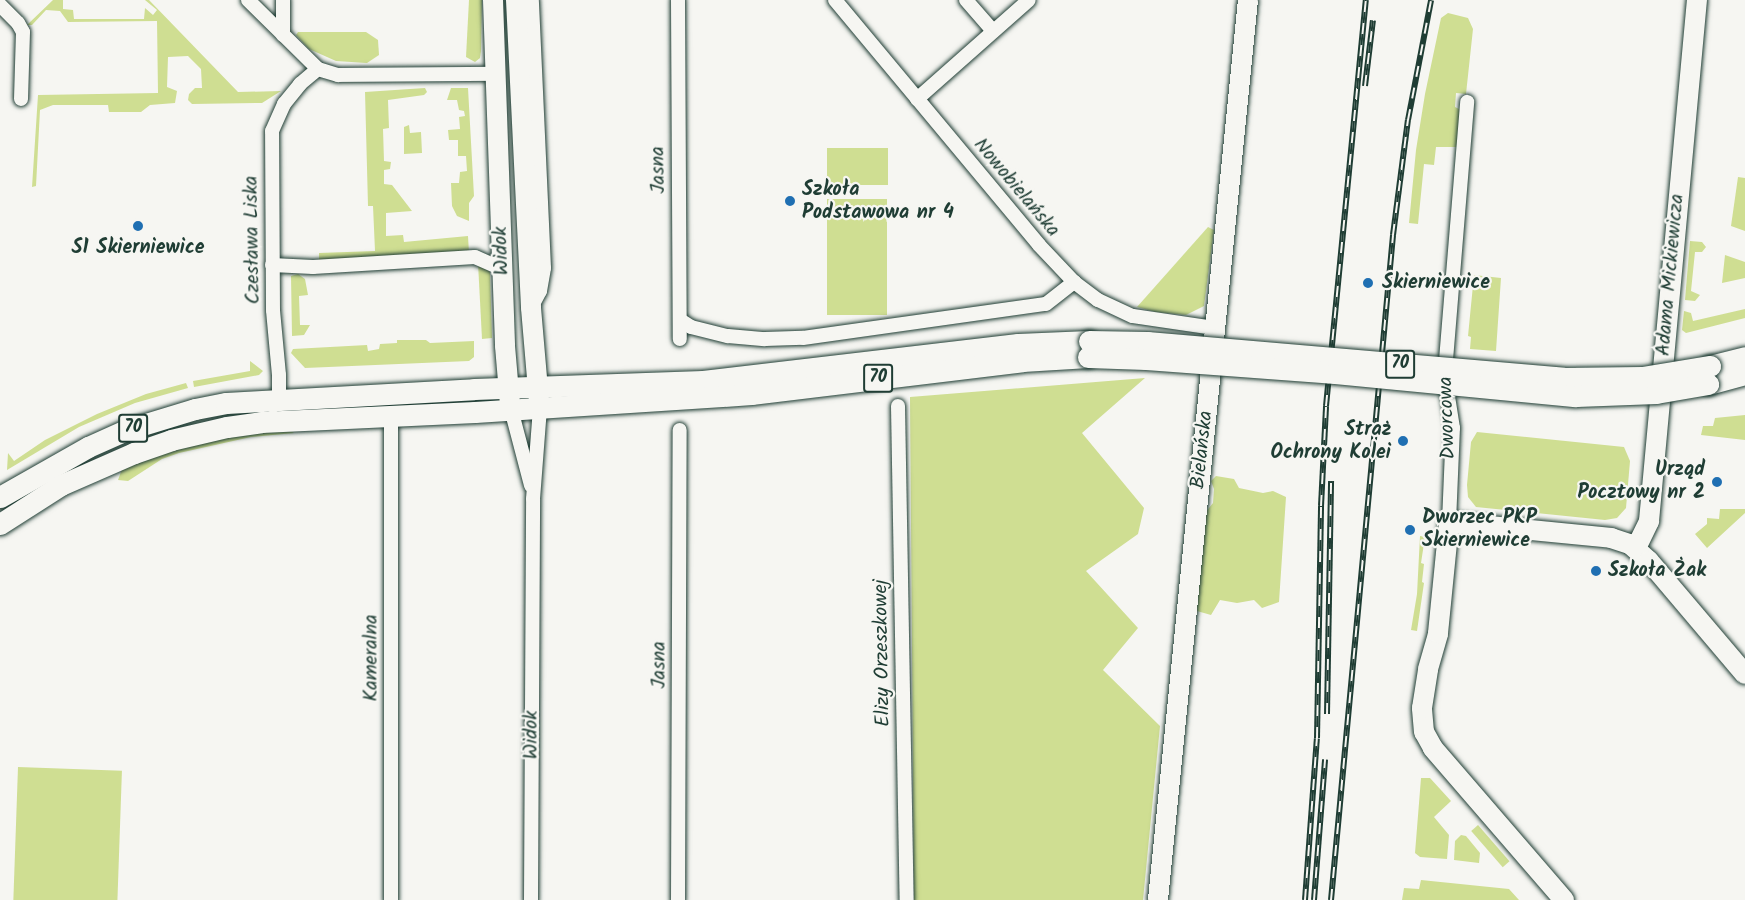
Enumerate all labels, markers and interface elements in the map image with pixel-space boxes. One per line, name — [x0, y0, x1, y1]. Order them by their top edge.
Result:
street label: Nowobielańska — [968, 134, 1064, 242]
street label: Jasna — [647, 146, 671, 194]
street label: Czesława Liska — [240, 175, 266, 305]
place label: Szkoła Podstawowa nr 4 — [802, 178, 954, 225]
street label: Adama Mickiewicza — [1652, 193, 1690, 357]
marker: Szkoła Podstawowa nr 4 — [783, 194, 797, 208]
marker: S1 Skierniewice — [131, 219, 145, 233]
street label: Widok — [489, 226, 515, 276]
place label: S1 Skierniewice — [72, 236, 204, 260]
place label: Skierniewice — [1382, 271, 1490, 295]
marker: Skierniewice — [1359, 274, 1377, 292]
road number: 70 — [1385, 349, 1415, 379]
road number: 70 — [863, 363, 893, 393]
street label: Dworcowa — [1435, 376, 1461, 460]
street label: Bielańska — [1187, 410, 1219, 490]
road number: 70 — [118, 413, 148, 443]
place label: Straż Ochrony Kolei — [1271, 418, 1391, 465]
marker: Straż Ochrony Kolei — [1396, 434, 1410, 448]
place label: Urząd Pocztowy nr 2 — [1577, 458, 1705, 505]
marker: Urząd Pocztowy nr 2 — [1710, 475, 1724, 489]
place label: Dworzec PKP Skierniewice — [1422, 506, 1537, 553]
marker: Dworzec PKP Skierniewice — [1403, 523, 1417, 537]
place label: Szkoła Żak — [1608, 559, 1706, 583]
marker: Szkoła Żak — [1589, 564, 1603, 578]
street label: Elizy Orzeszkowej — [870, 579, 896, 727]
street label: Kameralna — [360, 614, 384, 702]
street label: Jasna — [648, 641, 672, 689]
street label: Widok — [520, 711, 544, 759]

